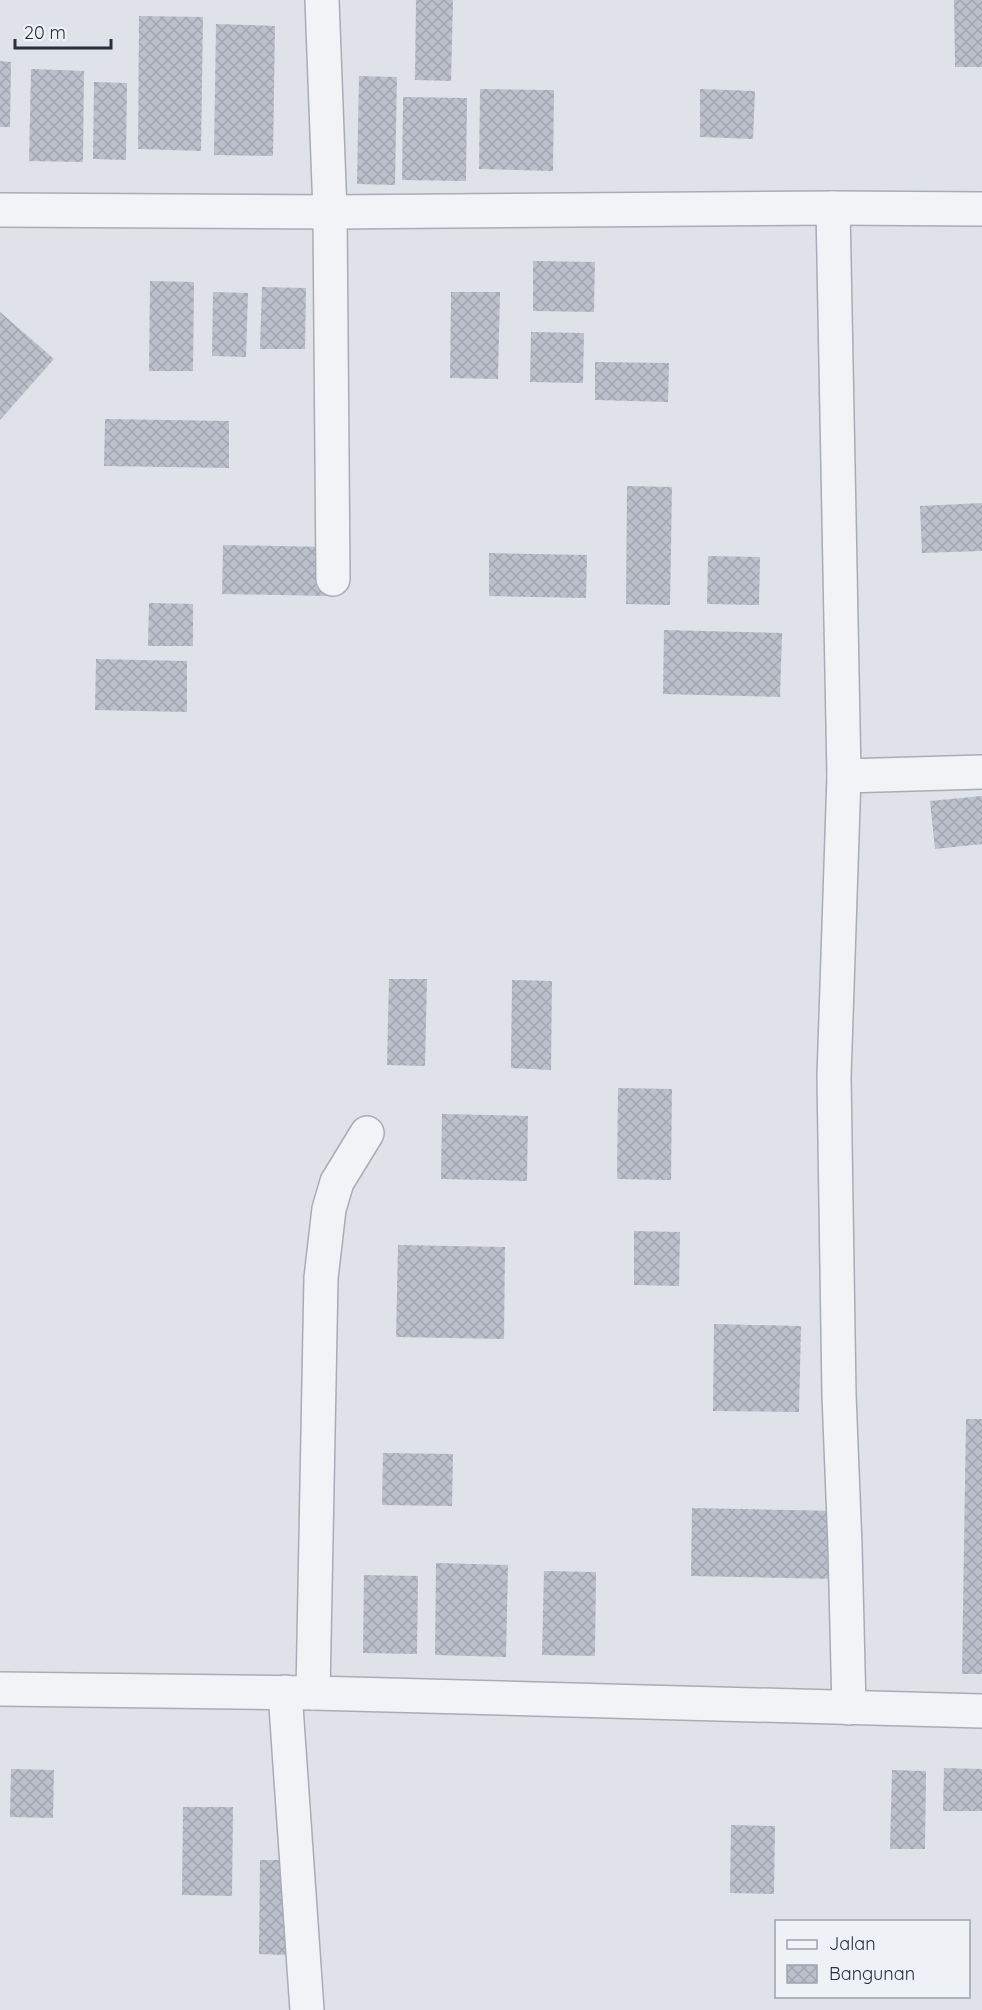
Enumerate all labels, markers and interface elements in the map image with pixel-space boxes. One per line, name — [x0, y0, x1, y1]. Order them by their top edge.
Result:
scale bar — [15, 12, 111, 50]
text: 20 m — [24, 21, 66, 44]
legend — [775, 1920, 970, 1998]
text: Jalan — [829, 1932, 876, 1955]
text: Bangunan — [829, 1962, 915, 1985]

